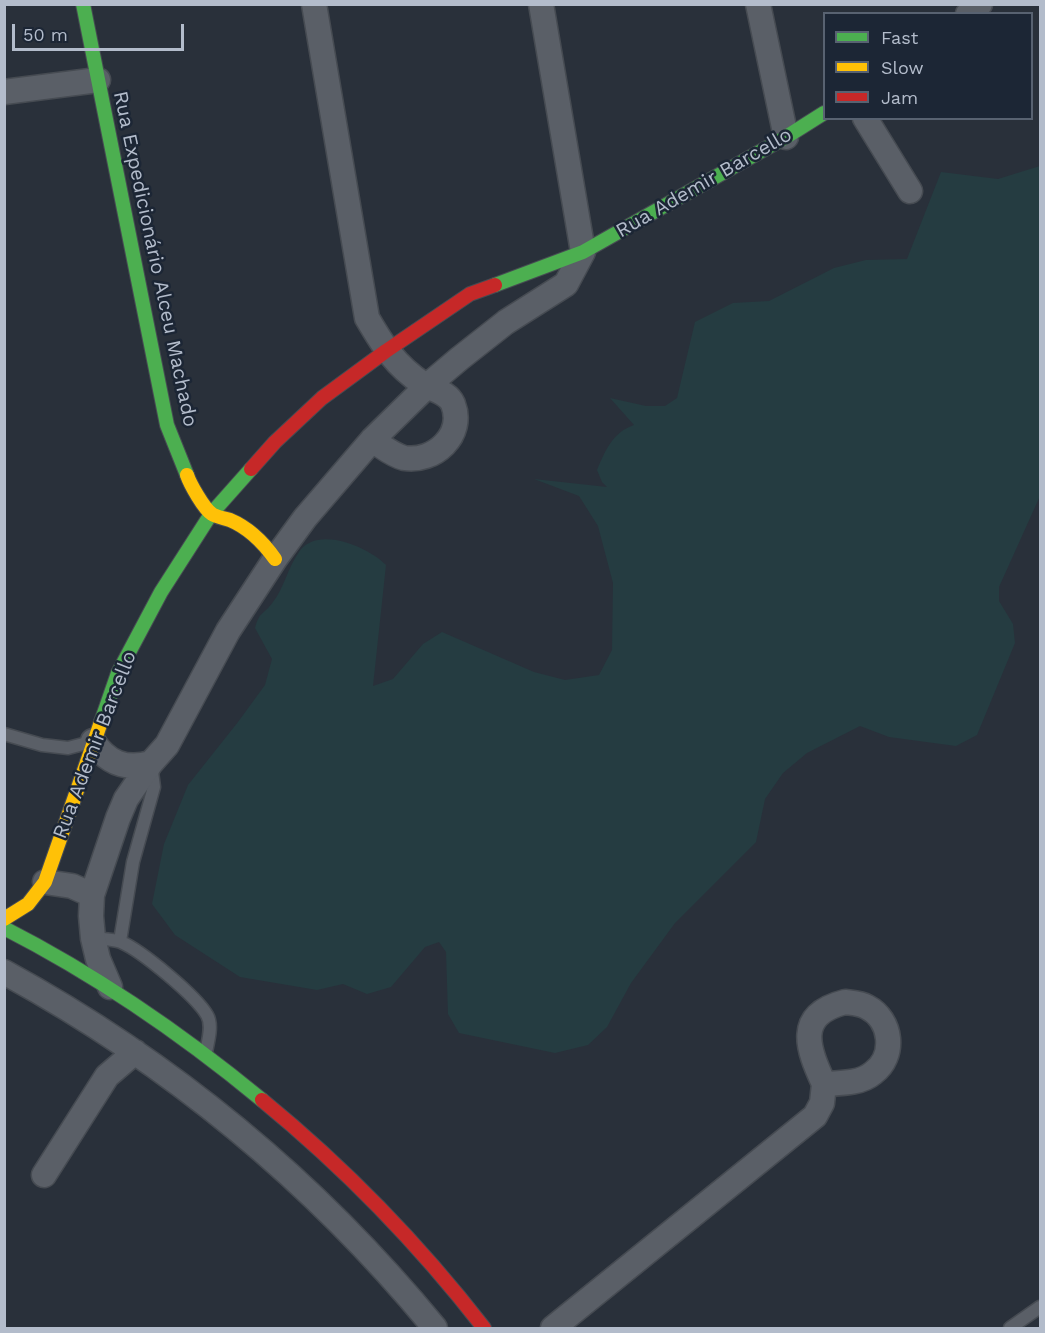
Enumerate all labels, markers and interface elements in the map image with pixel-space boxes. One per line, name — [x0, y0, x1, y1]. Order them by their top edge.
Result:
scale bar — [15, 12, 188, 50]
legend — [823, 12, 1033, 120]
text: 50 m — [23, 24, 68, 45]
text: Fast — [881, 27, 918, 48]
text: Slow — [881, 57, 924, 78]
text: Jam — [881, 87, 918, 108]
street label: Rua Expedicionário Alceu Machado — [108, 89, 202, 429]
street label: Rua Ademir Barcello — [612, 123, 796, 243]
street label: Rua Ademir Barcello — [48, 648, 142, 842]

